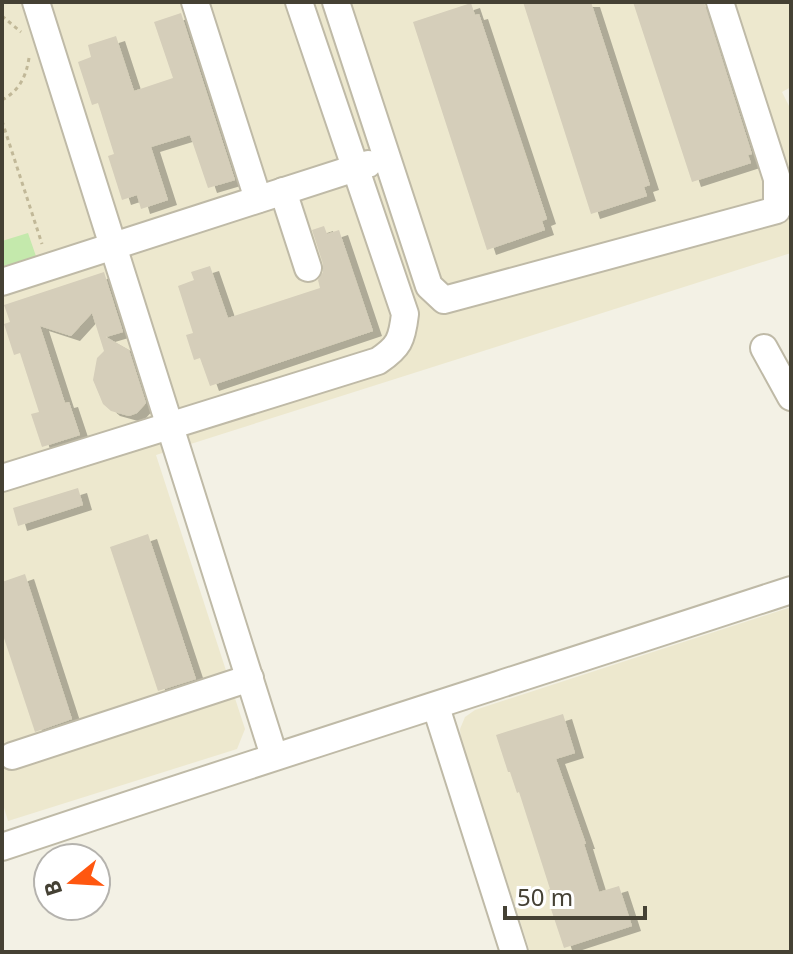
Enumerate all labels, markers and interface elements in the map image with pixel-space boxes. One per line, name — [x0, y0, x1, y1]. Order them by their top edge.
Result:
north arrow — [32, 842, 112, 922]
scale bar — [505, 870, 645, 920]
text: B — [35, 877, 69, 900]
text: 50 m — [517, 880, 573, 913]

